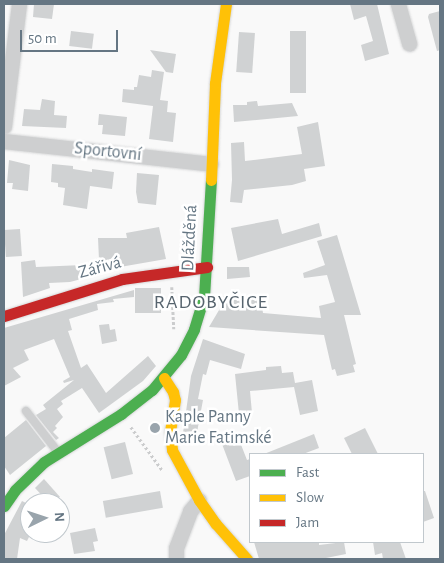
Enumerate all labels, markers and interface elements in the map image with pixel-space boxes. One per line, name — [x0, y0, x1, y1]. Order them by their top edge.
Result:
scale bar — [22, 20, 120, 52]
text: 50 m — [28, 31, 57, 46]
street label: Sportovní — [73, 138, 143, 166]
street label: Dlážděná — [177, 204, 203, 272]
street label: Zářivá — [76, 252, 124, 284]
district label: RADOBYČICE — [153, 290, 269, 314]
place label: Kaple Panny Marie Fatimské — [165, 407, 272, 449]
marker: Kaple Panny Marie Fatimské — [149, 422, 161, 434]
legend — [249, 453, 424, 543]
text: Fast — [296, 465, 319, 480]
text: Slow — [296, 490, 324, 505]
north arrow — [20, 493, 70, 543]
text: N — [52, 512, 66, 522]
text: Jam — [296, 515, 319, 530]

